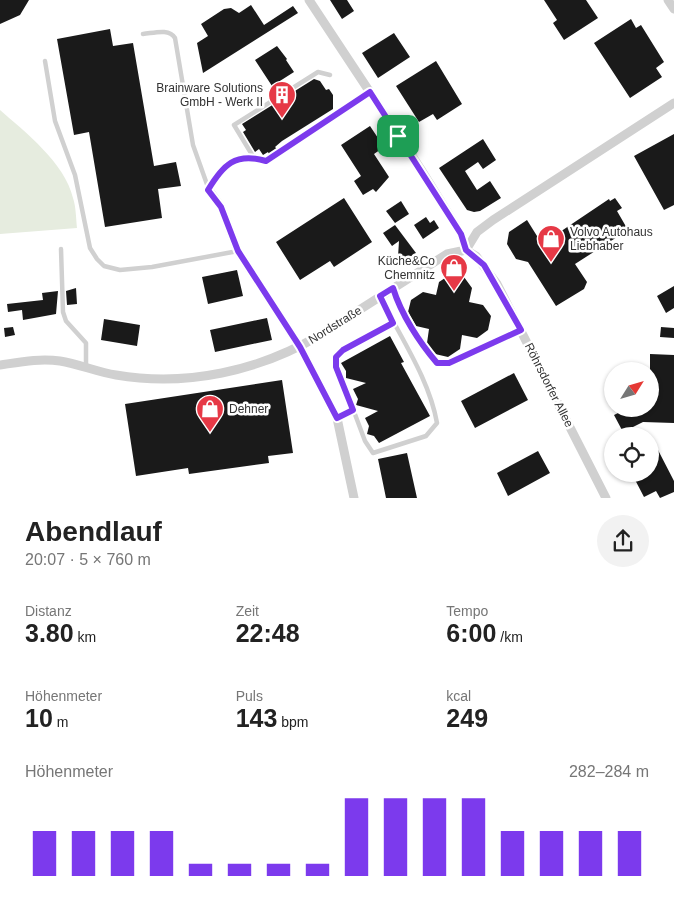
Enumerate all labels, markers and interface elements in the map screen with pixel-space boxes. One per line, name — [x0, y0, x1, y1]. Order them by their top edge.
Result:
building icon: Brainware Solutions GmbH - Werk II — [267, 80, 297, 119]
place label: Brainware Solutions GmbH - Werk II — [156, 81, 263, 109]
pin — [377, 115, 419, 157]
icon: arrive — [384, 122, 412, 150]
shop icon: Volvo Autohaus Liebhaber — [536, 224, 566, 263]
place label: Volvo Autohaus Liebhaber — [570, 225, 653, 253]
shop icon: Küche&Co Chemnitz — [439, 253, 469, 292]
place label: Küche&Co Chemnitz — [378, 254, 435, 282]
street label: Nordstraße — [306, 303, 364, 347]
street label: Röhrsdorfer Allee — [522, 341, 576, 430]
north arrow — [604, 362, 659, 418]
map controls — [604, 362, 659, 482]
shop icon: Dehner — [195, 394, 225, 433]
place label: Dehner — [229, 402, 268, 416]
button: locate — [604, 427, 659, 482]
button: share — [597, 515, 649, 567]
text: Abendlauf — [25, 516, 162, 547]
text: 20:07 · 5 × 760 m — [25, 551, 151, 568]
text: Distanz — [25, 603, 72, 619]
text: Zeit — [236, 603, 259, 619]
text: Tempo — [446, 603, 488, 619]
text: 3.80 — [25, 619, 74, 647]
text: 22:48 — [236, 619, 300, 647]
text: 6:00 — [446, 619, 496, 647]
text: km — [74, 629, 96, 645]
text: /km — [496, 629, 523, 645]
text: Höhenmeter — [25, 688, 102, 704]
text: Puls — [236, 688, 263, 704]
text: kcal — [446, 688, 471, 704]
text: 10 — [25, 704, 53, 732]
text: 143 — [236, 704, 277, 732]
text: 249 — [446, 704, 488, 732]
text: m — [53, 714, 68, 730]
text: bpm — [277, 714, 309, 730]
text: Höhenmeter — [25, 763, 113, 780]
text: 282–284 m — [569, 763, 649, 780]

